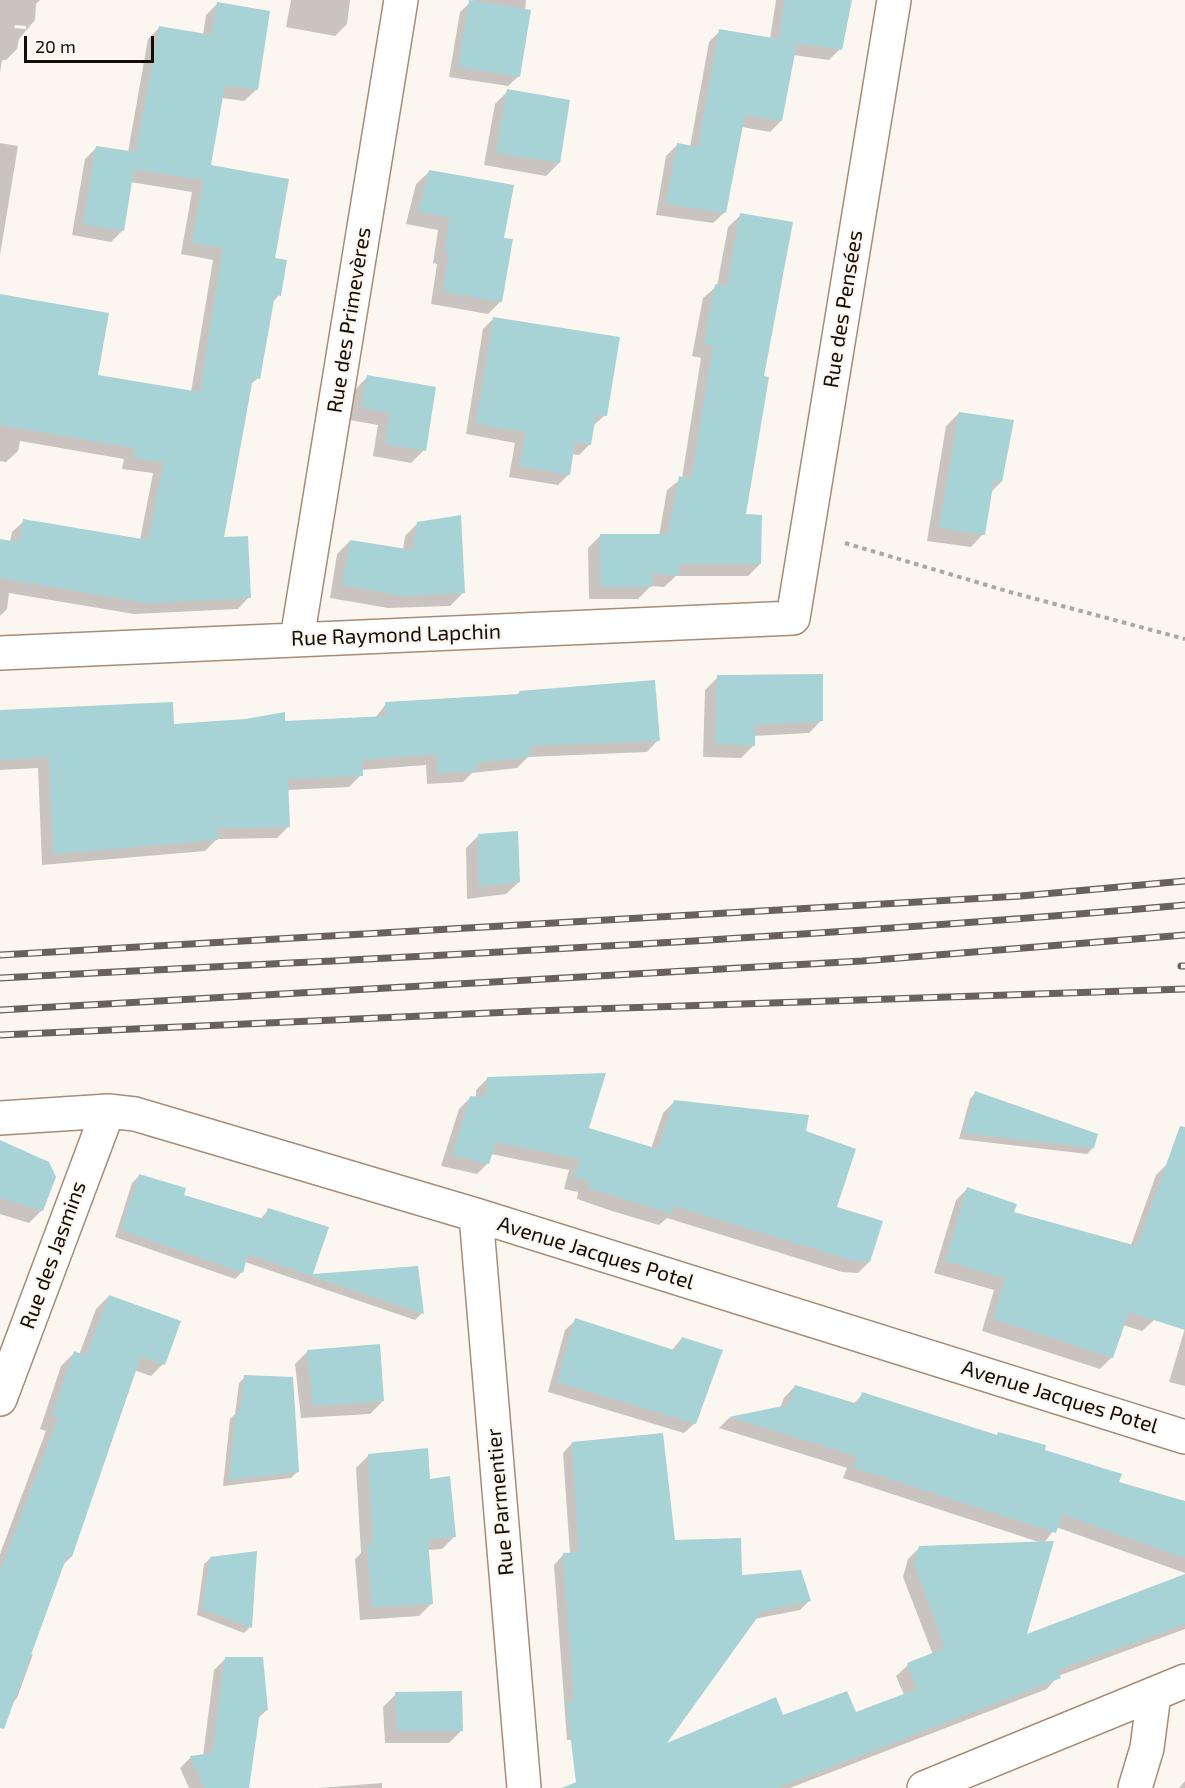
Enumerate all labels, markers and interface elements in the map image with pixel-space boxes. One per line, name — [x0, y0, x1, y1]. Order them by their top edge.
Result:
scale bar — [27, 24, 158, 62]
text: 20 m — [35, 35, 76, 57]
street label: Rue des Primevères — [322, 225, 376, 415]
street label: Rue des Pensées — [818, 228, 868, 390]
street label: Rue Raymond Lapchin — [291, 619, 501, 651]
street label: Rue des Jasmins — [15, 1178, 91, 1332]
street label: Avenue Jacques Potel — [495, 1211, 697, 1295]
street label: Avenue Jacques Potel — [959, 1355, 1161, 1439]
street label: Rue Parmentier — [481, 1427, 519, 1577]

